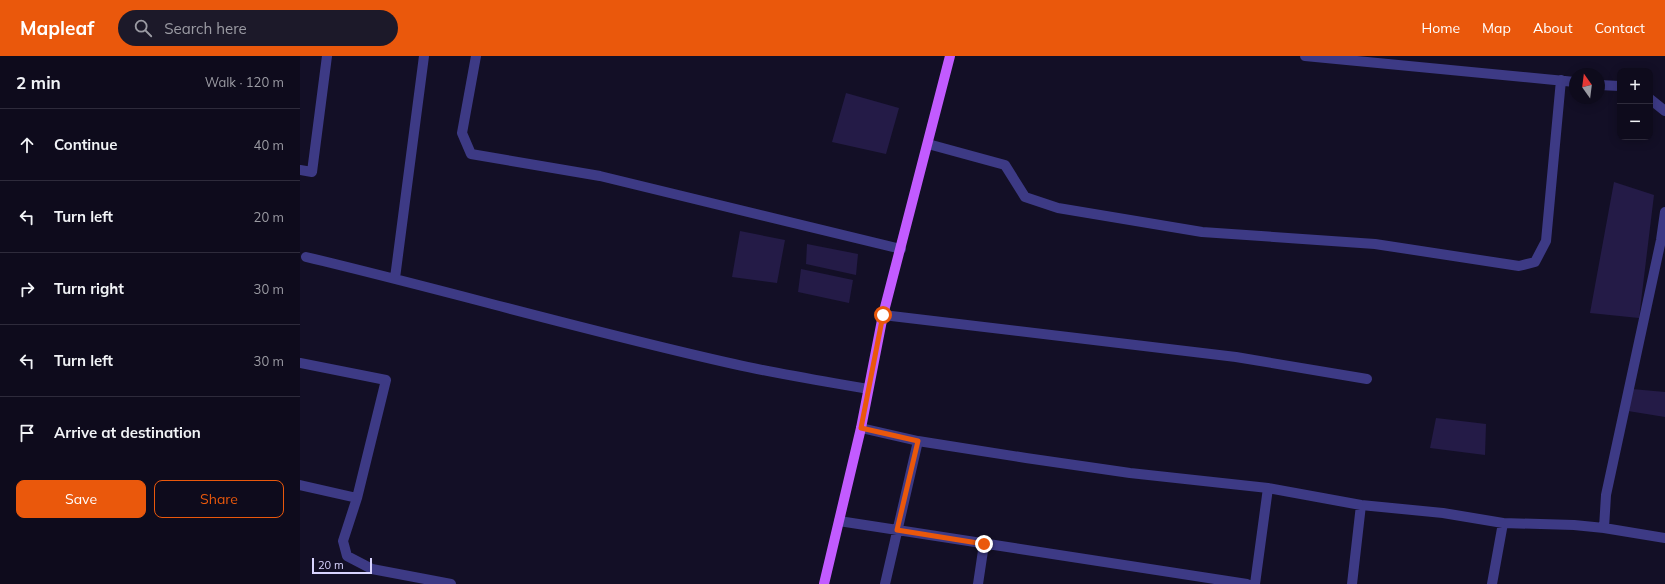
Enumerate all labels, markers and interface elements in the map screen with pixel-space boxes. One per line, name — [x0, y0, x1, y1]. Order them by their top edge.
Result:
search box — [118, 10, 398, 46]
text: Mapleaf — [20, 16, 94, 40]
icon: search — [132, 17, 154, 39]
text: Search here — [164, 19, 247, 38]
text: Home — [1421, 19, 1460, 37]
text: Map — [1482, 19, 1511, 37]
text: About — [1533, 19, 1573, 37]
text: Contact — [1595, 19, 1645, 37]
north arrow — [1569, 68, 1605, 104]
map controls — [1617, 68, 1653, 140]
button: + — [1617, 68, 1653, 104]
text: 2 min — [16, 72, 61, 93]
text: Walk · 120 m — [205, 74, 284, 90]
button: − — [1617, 104, 1653, 140]
icon: ahead — [16, 134, 38, 156]
text: Continue — [54, 135, 117, 154]
text: 40 m — [254, 137, 284, 153]
icon: left — [16, 206, 38, 228]
text: Turn left — [54, 207, 113, 226]
text: 20 m — [254, 209, 284, 225]
icon: right — [16, 278, 38, 300]
text: Turn right — [54, 279, 124, 298]
text: 30 m — [254, 281, 284, 297]
route start — [874, 306, 892, 324]
icon: left — [16, 350, 38, 372]
text: Turn left — [54, 351, 113, 370]
text: 30 m — [254, 353, 284, 369]
icon: arrive — [16, 422, 38, 444]
text: Arrive at destination — [54, 423, 201, 442]
button: Save — [16, 480, 146, 518]
button: Share — [154, 480, 284, 518]
route end — [975, 535, 993, 553]
scale bar — [312, 556, 372, 575]
text: 20 m — [318, 558, 344, 572]

